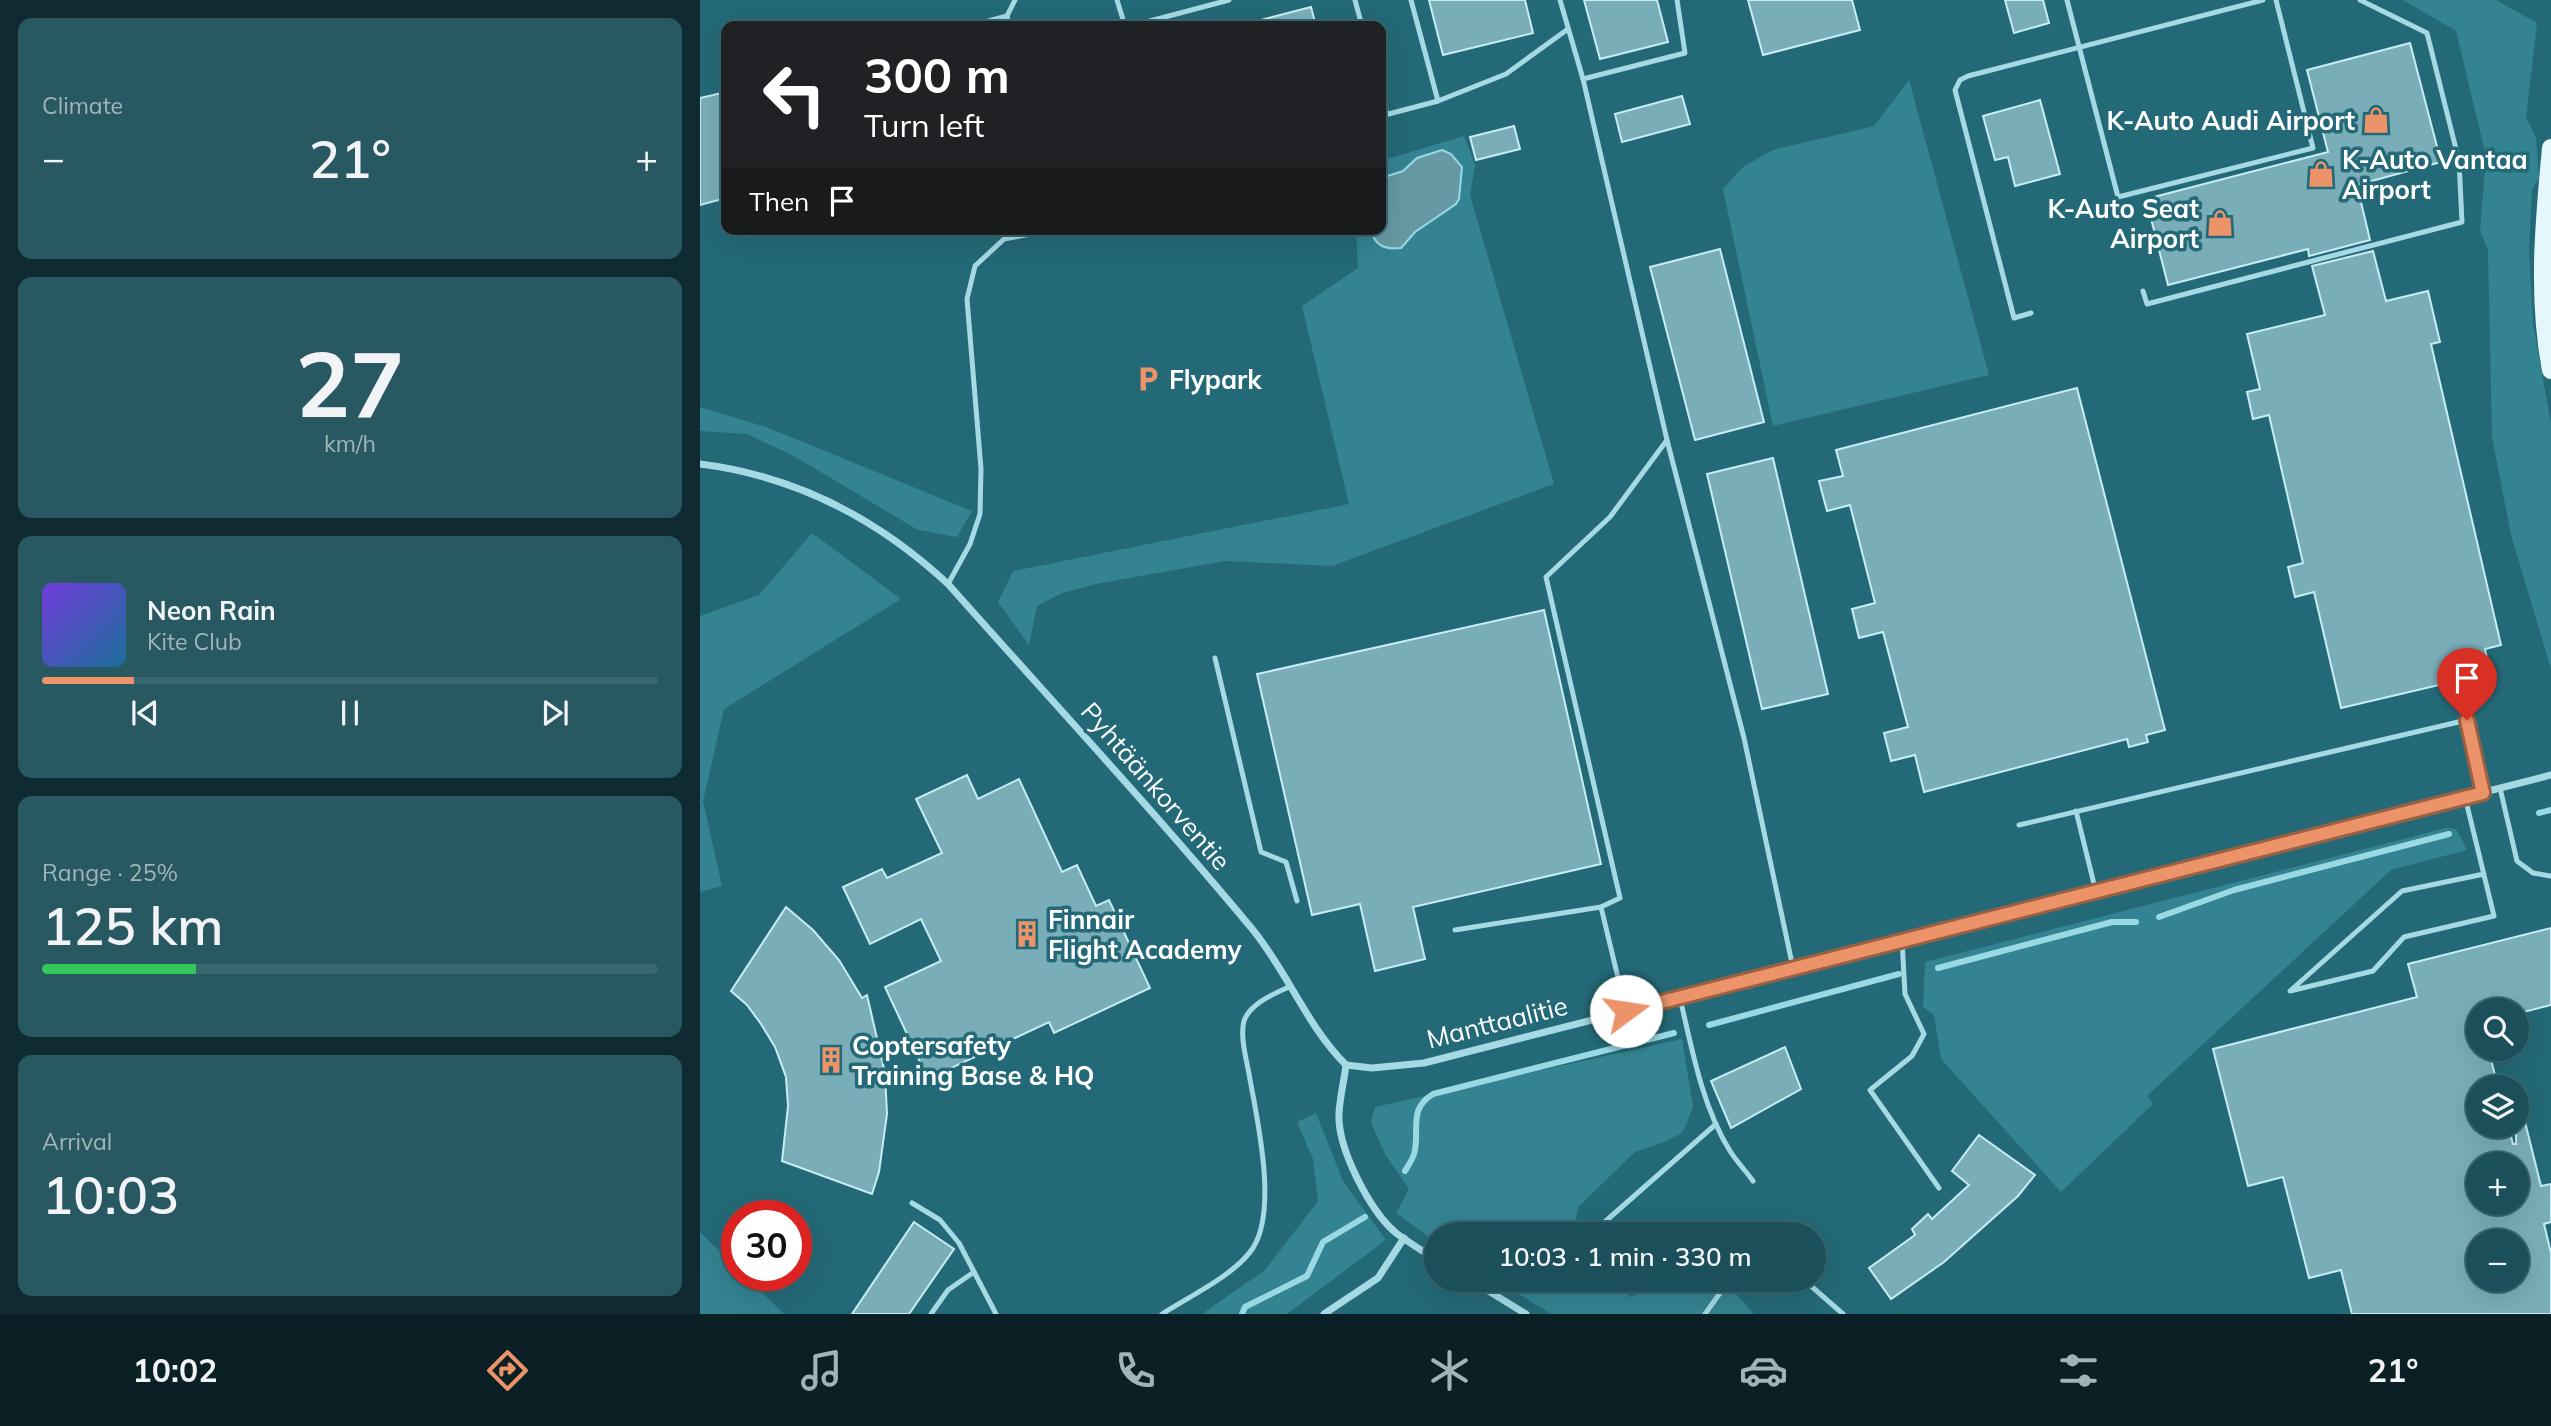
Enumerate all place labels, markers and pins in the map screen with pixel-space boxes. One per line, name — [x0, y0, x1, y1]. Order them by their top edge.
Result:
place label: K-Auto Audi Airport — [2107, 104, 2355, 137]
shop icon: K-Auto Audi Airport — [2361, 105, 2391, 135]
place label: K-Auto Vantaa Airport — [2342, 143, 2528, 206]
shop icon: K-Auto Vantaa Airport — [2306, 159, 2336, 189]
place label: K-Auto Seat Airport — [2047, 192, 2199, 255]
shop icon: K-Auto Seat Airport — [2205, 208, 2235, 238]
place label: Flypark — [1169, 363, 1262, 396]
parking icon: Flypark — [1133, 364, 1163, 394]
pin — [2437, 648, 2497, 720]
place label: Finnair Flight Academy — [1048, 903, 1242, 966]
building icon: Finnair Flight Academy — [1012, 919, 1042, 949]
place label: Coptersafety Training Base & HQ — [852, 1029, 1095, 1092]
building icon: Coptersafety Training Base & HQ — [816, 1045, 846, 1075]

